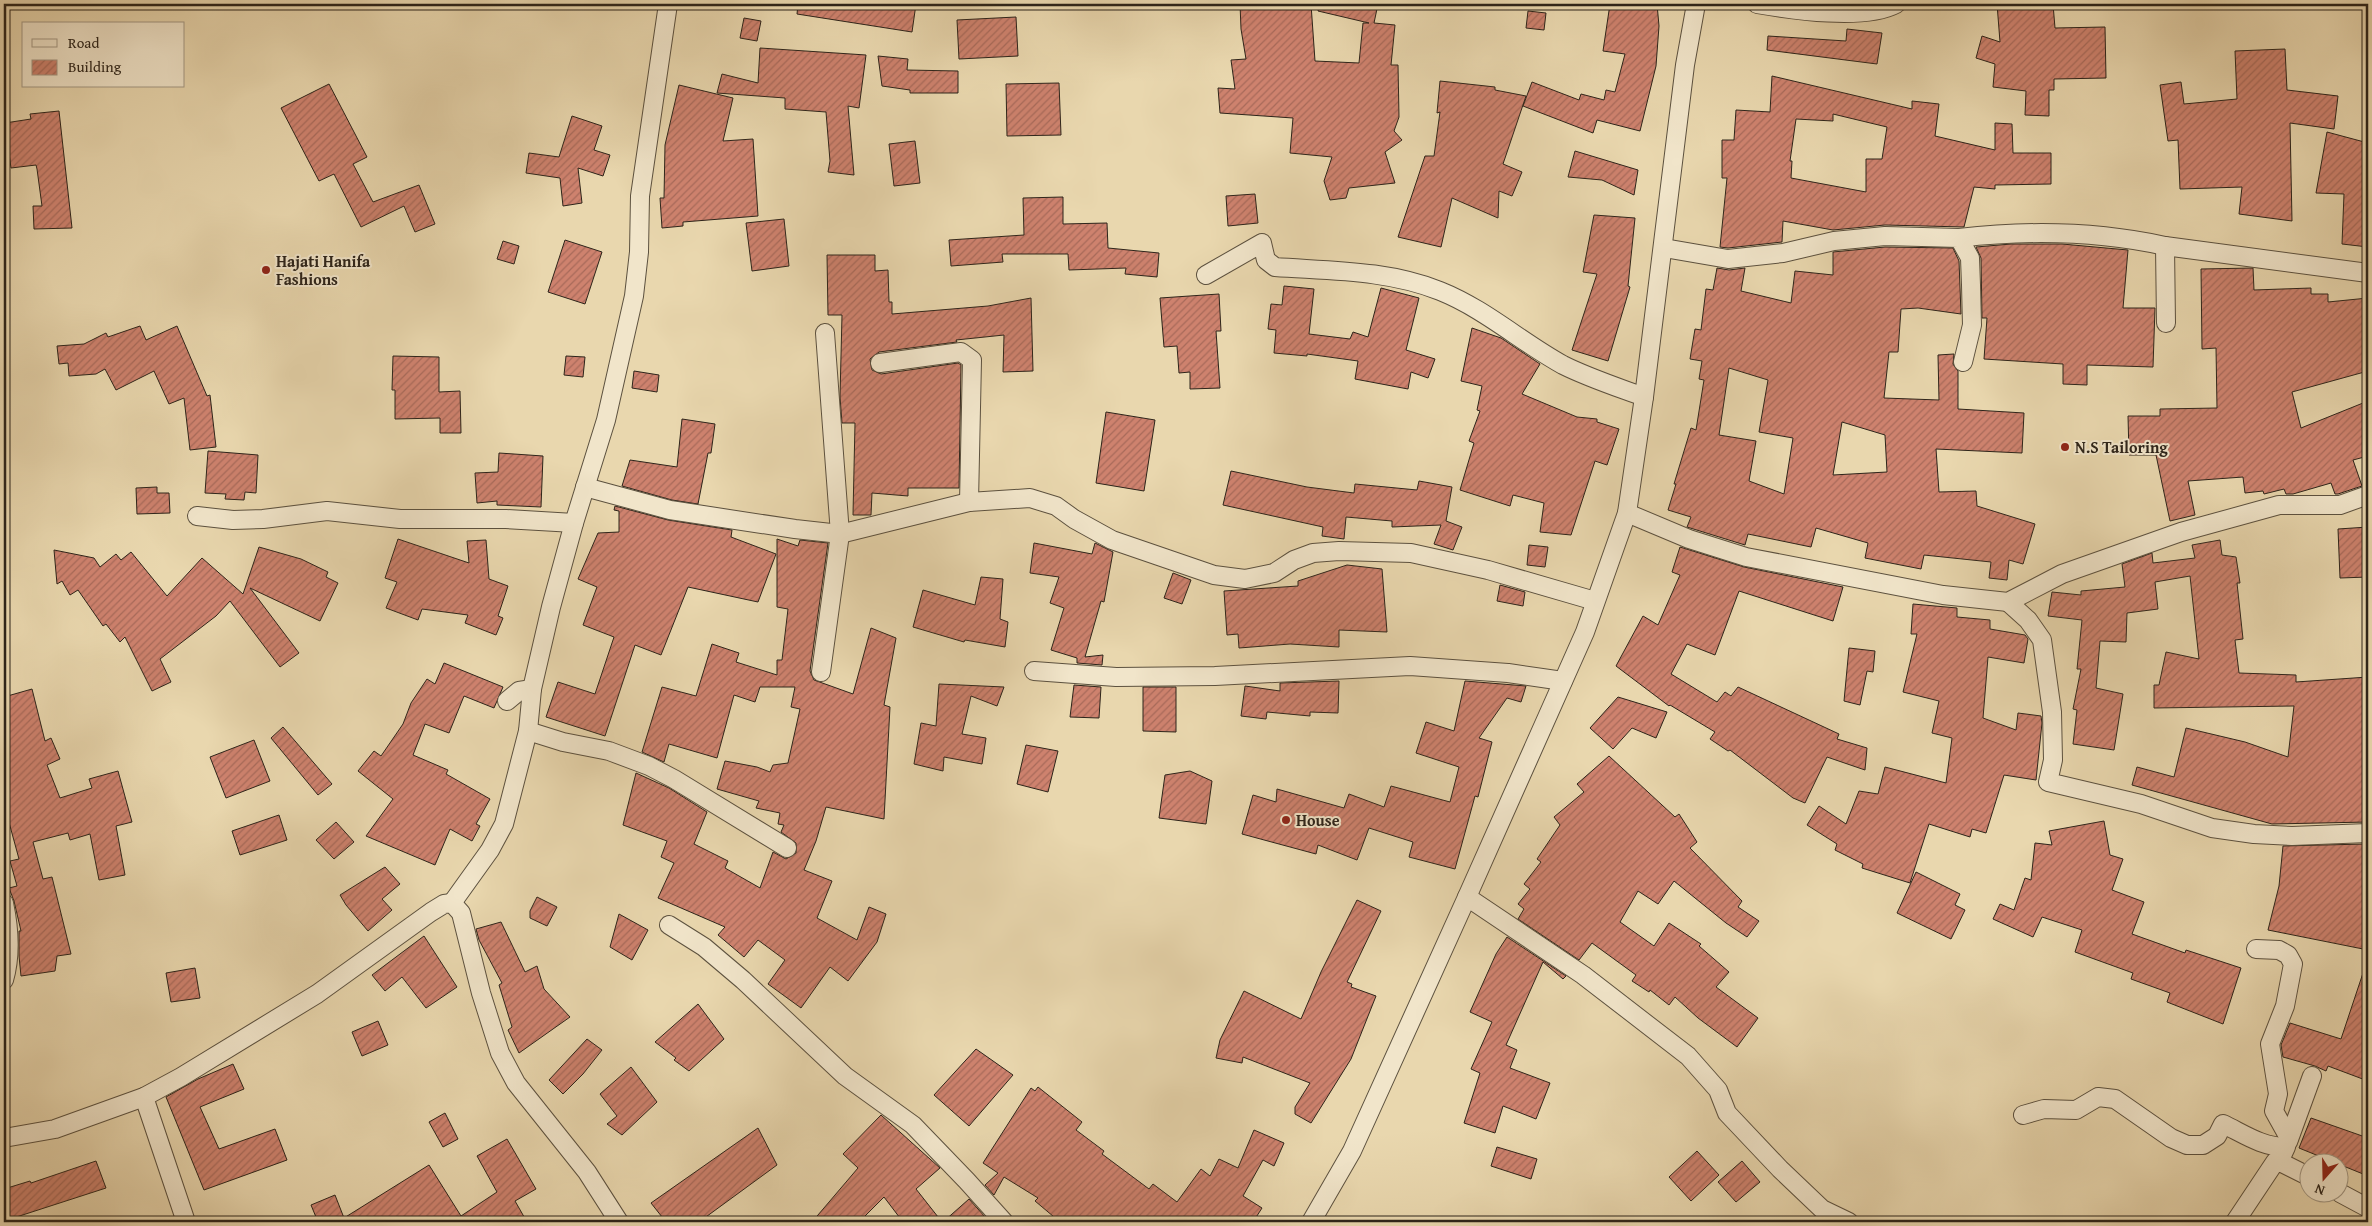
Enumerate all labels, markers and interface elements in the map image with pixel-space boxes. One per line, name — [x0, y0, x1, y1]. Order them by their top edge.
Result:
legend — [22, 22, 185, 88]
text: Road — [68, 32, 99, 53]
text: Building — [68, 56, 122, 77]
place label: Hajati Hanifa Fashions — [276, 249, 371, 291]
marker: Hajati Hanifa Fashions — [260, 264, 272, 276]
place label: N.S Tailoring — [2075, 435, 2168, 459]
marker: N.S Tailoring — [2059, 441, 2071, 453]
place label: House — [1296, 808, 1340, 832]
marker: House — [1280, 814, 1292, 826]
north arrow — [2300, 1154, 2350, 1204]
text: N — [2311, 1179, 2327, 1201]

